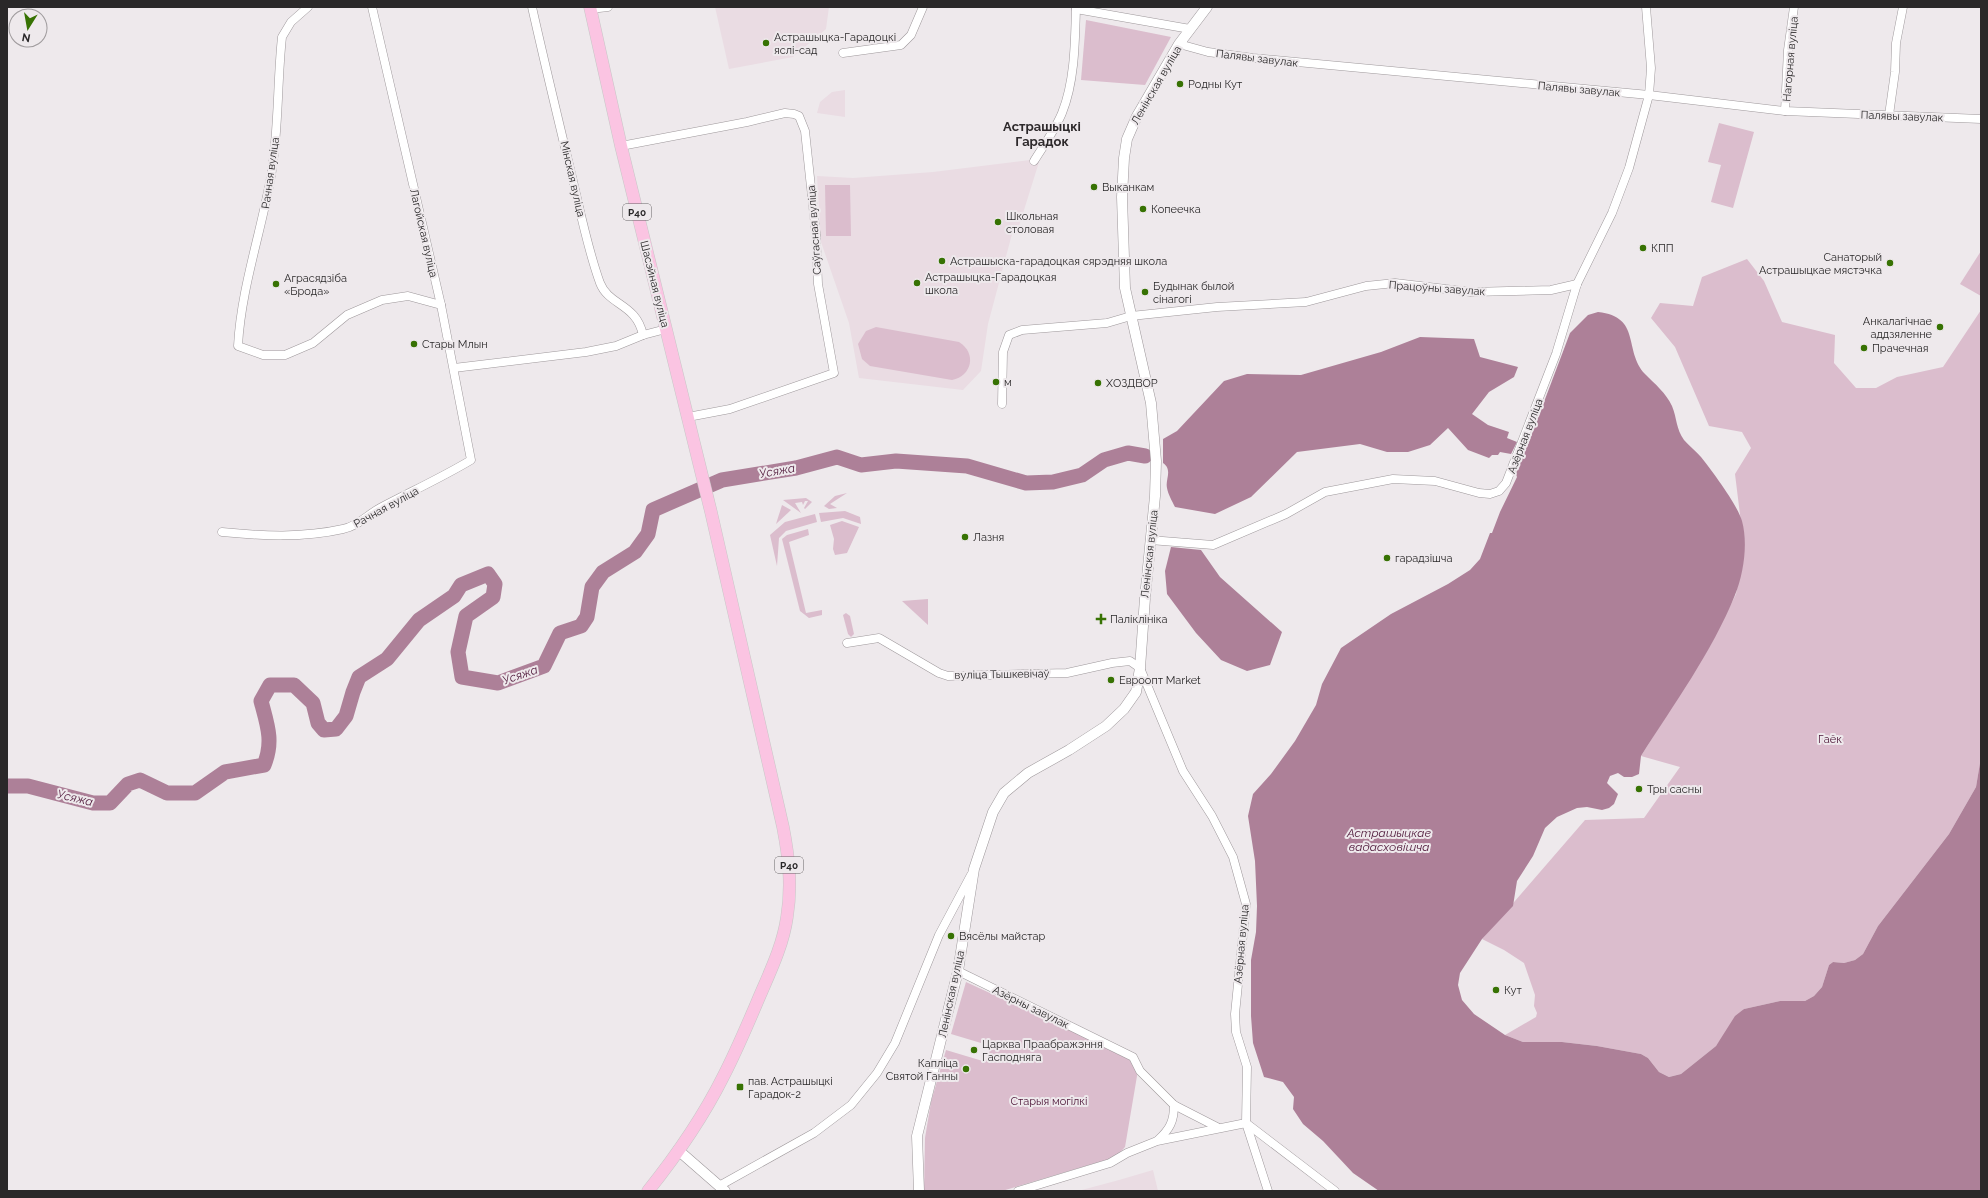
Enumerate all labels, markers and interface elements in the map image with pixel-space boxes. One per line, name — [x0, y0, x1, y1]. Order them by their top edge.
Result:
north arrow — [8, 8, 48, 48]
street label: Нагорная вуліца — [1780, 16, 1801, 102]
text: N — [21, 30, 32, 45]
place label: Астрашыцка-Гарадоцкі яслі-сад — [774, 31, 896, 57]
marker: Астрашыцка-Гарадоцкі яслі-сад — [761, 38, 771, 48]
street label: Ленінская вуліца — [1129, 44, 1184, 127]
street label: Палявы завулак — [1215, 47, 1299, 70]
place label: Родны Кут — [1188, 78, 1243, 91]
marker: Родны Кут — [1175, 79, 1185, 89]
street label: Палявы завулак — [1537, 79, 1621, 100]
street label: Палявы завулак — [1860, 109, 1944, 124]
district label: Астрашыцкі Гарадок — [1003, 119, 1081, 149]
street label: Рачная вуліца — [259, 136, 282, 210]
street label: Мінская вуліца — [557, 140, 588, 218]
place label: Выканкам — [1102, 181, 1154, 194]
marker: Выканкам — [1089, 182, 1099, 192]
street label: Саўгасная вуліца — [805, 185, 824, 275]
street label: Лагойская вуліца — [407, 187, 440, 279]
place label: Копеечка — [1151, 203, 1201, 216]
road number: Р40 — [623, 204, 651, 220]
marker: Копеечка — [1138, 204, 1148, 214]
place label: Школьная столовая — [1006, 210, 1058, 236]
marker: Школьная столовая — [993, 217, 1003, 227]
street label: Шасэйная вуліца — [637, 239, 672, 329]
place label: КПП — [1651, 242, 1674, 255]
marker: КПП — [1638, 243, 1648, 253]
place label: Санаторый Астрашыцкае мястэчка — [1759, 251, 1882, 277]
place label: Астрашыска-гарадоцкая сярэдняя школа — [950, 255, 1167, 268]
marker: Астрашыска-гарадоцкая сярэдняя школа — [937, 256, 947, 266]
marker: Санаторый Астрашыцкае мястэчка — [1885, 258, 1895, 268]
place label: Астрашыцка-Гарадоцкая школа — [925, 271, 1056, 297]
place label: Аграсядзіба «Брода» — [284, 272, 347, 298]
marker: Астрашыцка-Гарадоцкая школа — [912, 278, 922, 288]
marker: Аграсядзіба «Брода» — [271, 279, 281, 289]
street label: Працоўны завулак — [1388, 279, 1486, 298]
place label: Будынак былой сінагогі — [1153, 280, 1234, 306]
marker: Будынак былой сінагогі — [1140, 287, 1150, 297]
place label: Анкалагічнае аддзяленне — [1863, 315, 1933, 341]
marker: Анкалагічнае аддзяленне — [1935, 322, 1945, 332]
place label: Стары Млын — [422, 338, 488, 351]
marker: Стары Млын — [409, 339, 419, 349]
place label: Прачечная — [1872, 342, 1929, 355]
marker: Прачечная — [1859, 343, 1869, 353]
place label: м — [1004, 376, 1012, 389]
marker: м — [991, 377, 1001, 387]
place label: ХОЗДВОР — [1106, 377, 1158, 390]
marker: ХОЗДВОР — [1093, 378, 1103, 388]
street label: Азёрная вуліца — [1505, 397, 1546, 476]
water label: Усяжа — [758, 461, 796, 481]
street label: Рачная вуліца — [352, 484, 421, 531]
street label: Ленінская вуліца — [1138, 509, 1161, 599]
place label: Лазня — [973, 531, 1004, 544]
marker: Лазня — [960, 532, 970, 542]
place label: гарадзішча — [1395, 552, 1453, 565]
marker: гарадзішча — [1382, 553, 1392, 563]
marker: Паліклініка — [1095, 613, 1107, 625]
place label: Паліклініка — [1110, 613, 1167, 626]
water label: Усяжа — [500, 662, 540, 688]
street label: вуліца Тышкевічаў — [954, 667, 1050, 682]
place label: Евроопт Market — [1119, 674, 1201, 687]
marker: Евроопт Market — [1106, 675, 1116, 685]
park label: Гаёк — [1818, 733, 1842, 746]
place label: Тры сасны — [1647, 783, 1702, 796]
marker: Тры сасны — [1634, 784, 1644, 794]
water label: Усяжа — [56, 787, 94, 809]
water label: Астрашыцкае вадасховішча — [1346, 826, 1431, 854]
road number: Р40 — [775, 857, 803, 873]
street label: Азёрная вуліца — [1232, 904, 1251, 984]
place label: Вясёлы майстар — [959, 930, 1045, 943]
marker: Вясёлы майстар — [946, 931, 956, 941]
street label: Ленінская вуліца — [936, 949, 967, 1039]
street label: Азёрны завулак — [990, 983, 1071, 1032]
place label: Кут — [1504, 984, 1523, 997]
marker: Кут — [1491, 985, 1501, 995]
place label: Царква Праабражэння Гасподняга — [982, 1038, 1103, 1064]
marker: Царква Праабражэння Гасподняга — [969, 1045, 979, 1055]
place label: Капліца Святой Ганны — [886, 1057, 958, 1083]
marker: Капліца Святой Ганны — [961, 1064, 971, 1074]
place label: пав. Астрашыцкі Гарадок-2 — [748, 1075, 833, 1101]
marker: пав. Астрашыцкі Гарадок-2 — [735, 1082, 745, 1092]
park label: Старыя могілкі — [1011, 1095, 1088, 1108]

